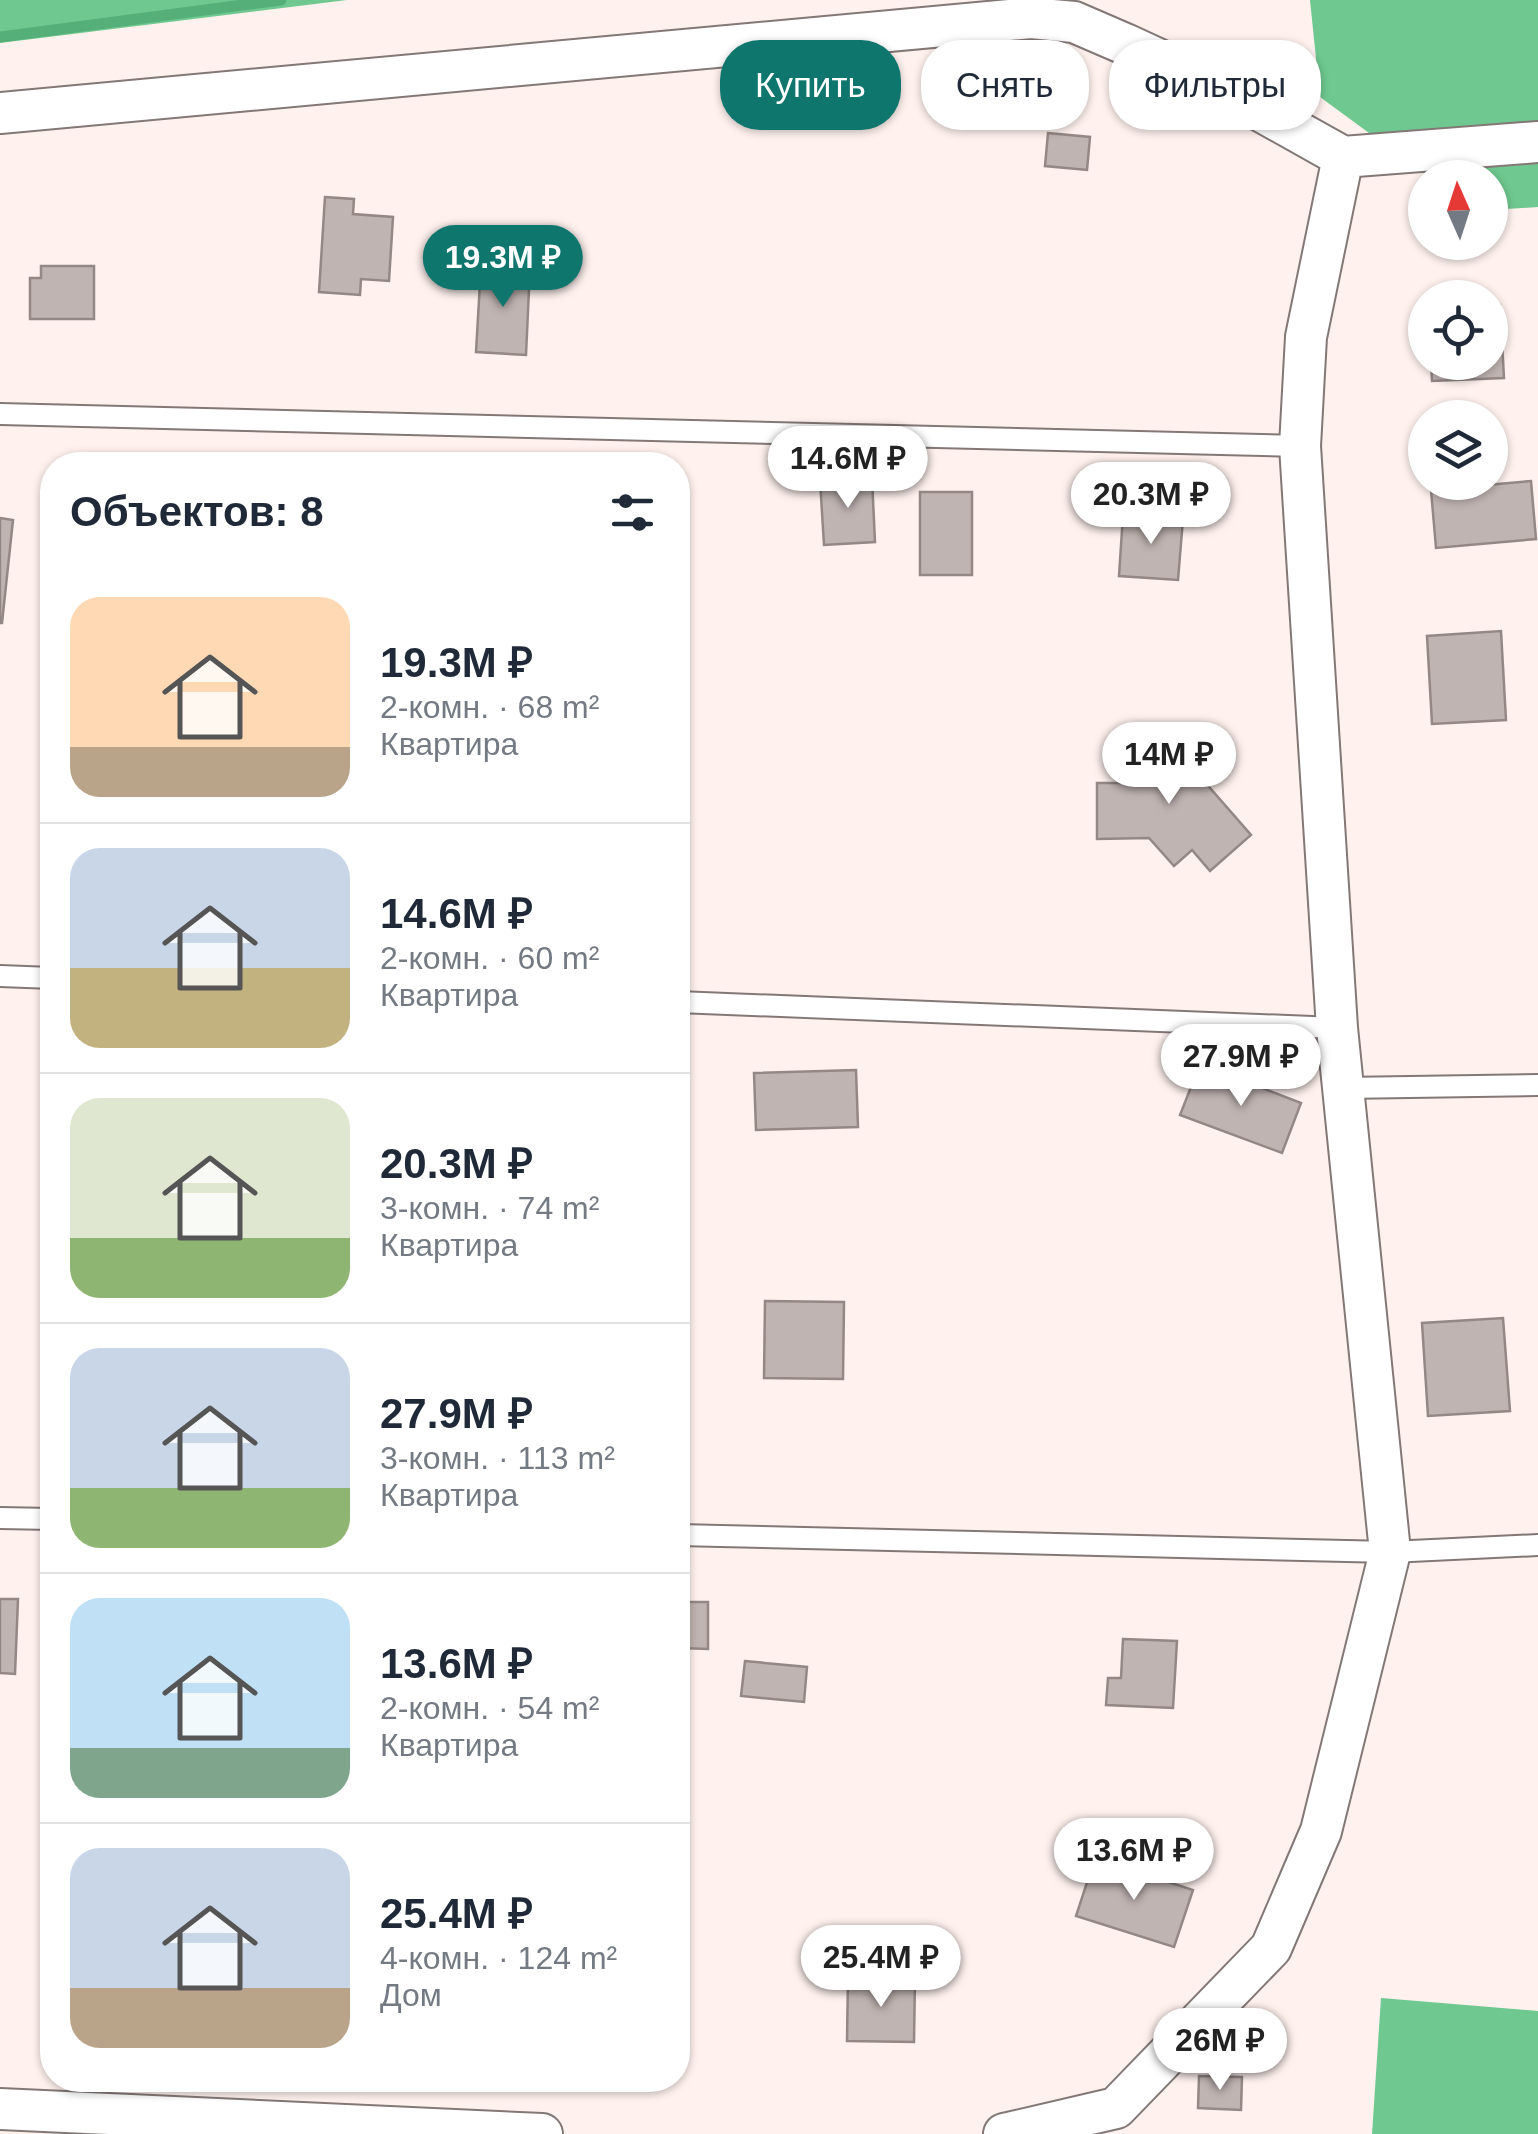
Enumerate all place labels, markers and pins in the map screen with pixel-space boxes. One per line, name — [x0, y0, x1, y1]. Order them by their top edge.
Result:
pin: 19.3M ₽ — [411, 225, 595, 310]
pin: 14.6M ₽ — [756, 426, 940, 511]
pin: 20.3M ₽ — [1059, 462, 1243, 547]
pin: 14M ₽ — [1099, 722, 1239, 807]
pin: 27.9M ₽ — [1149, 1024, 1333, 1109]
pin: 13.6M ₽ — [1042, 1818, 1226, 1903]
pin: 25.4M ₽ — [789, 1925, 973, 2010]
pin: 26M ₽ — [1150, 2008, 1290, 2093]

